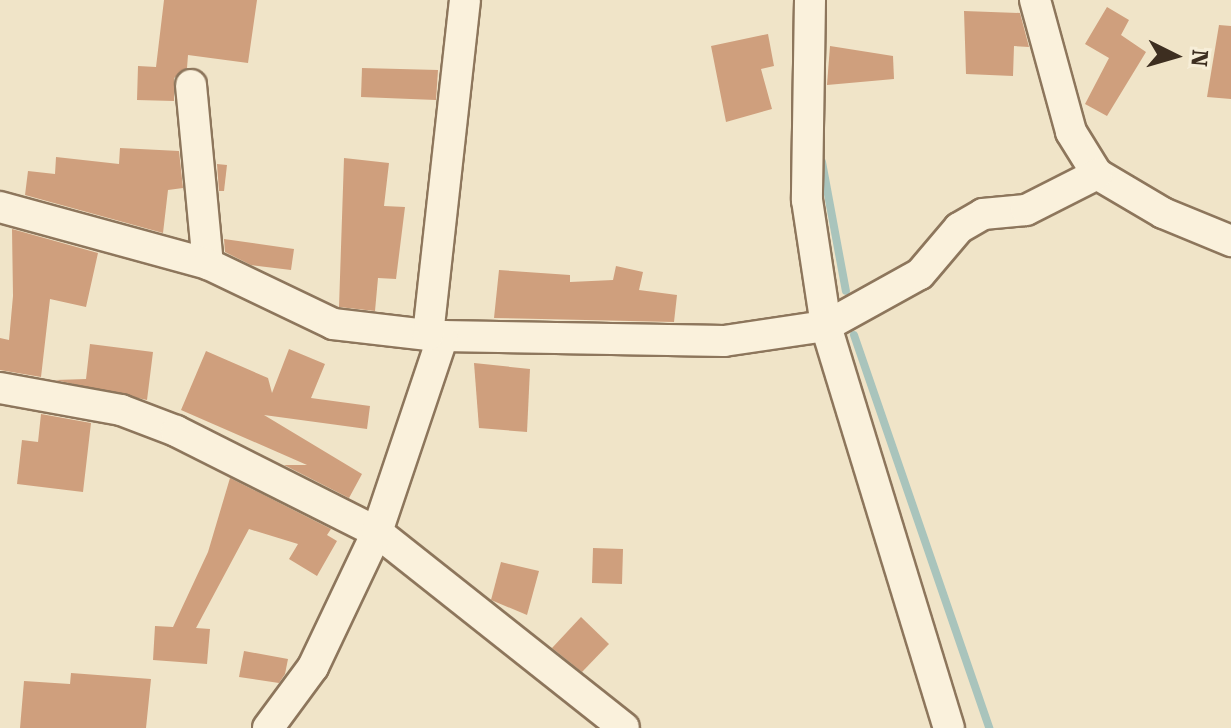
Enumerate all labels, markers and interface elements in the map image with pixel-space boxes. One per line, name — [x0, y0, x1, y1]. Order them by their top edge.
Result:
north arrow — [1135, 16, 1215, 96]
text: N — [1186, 49, 1213, 68]

